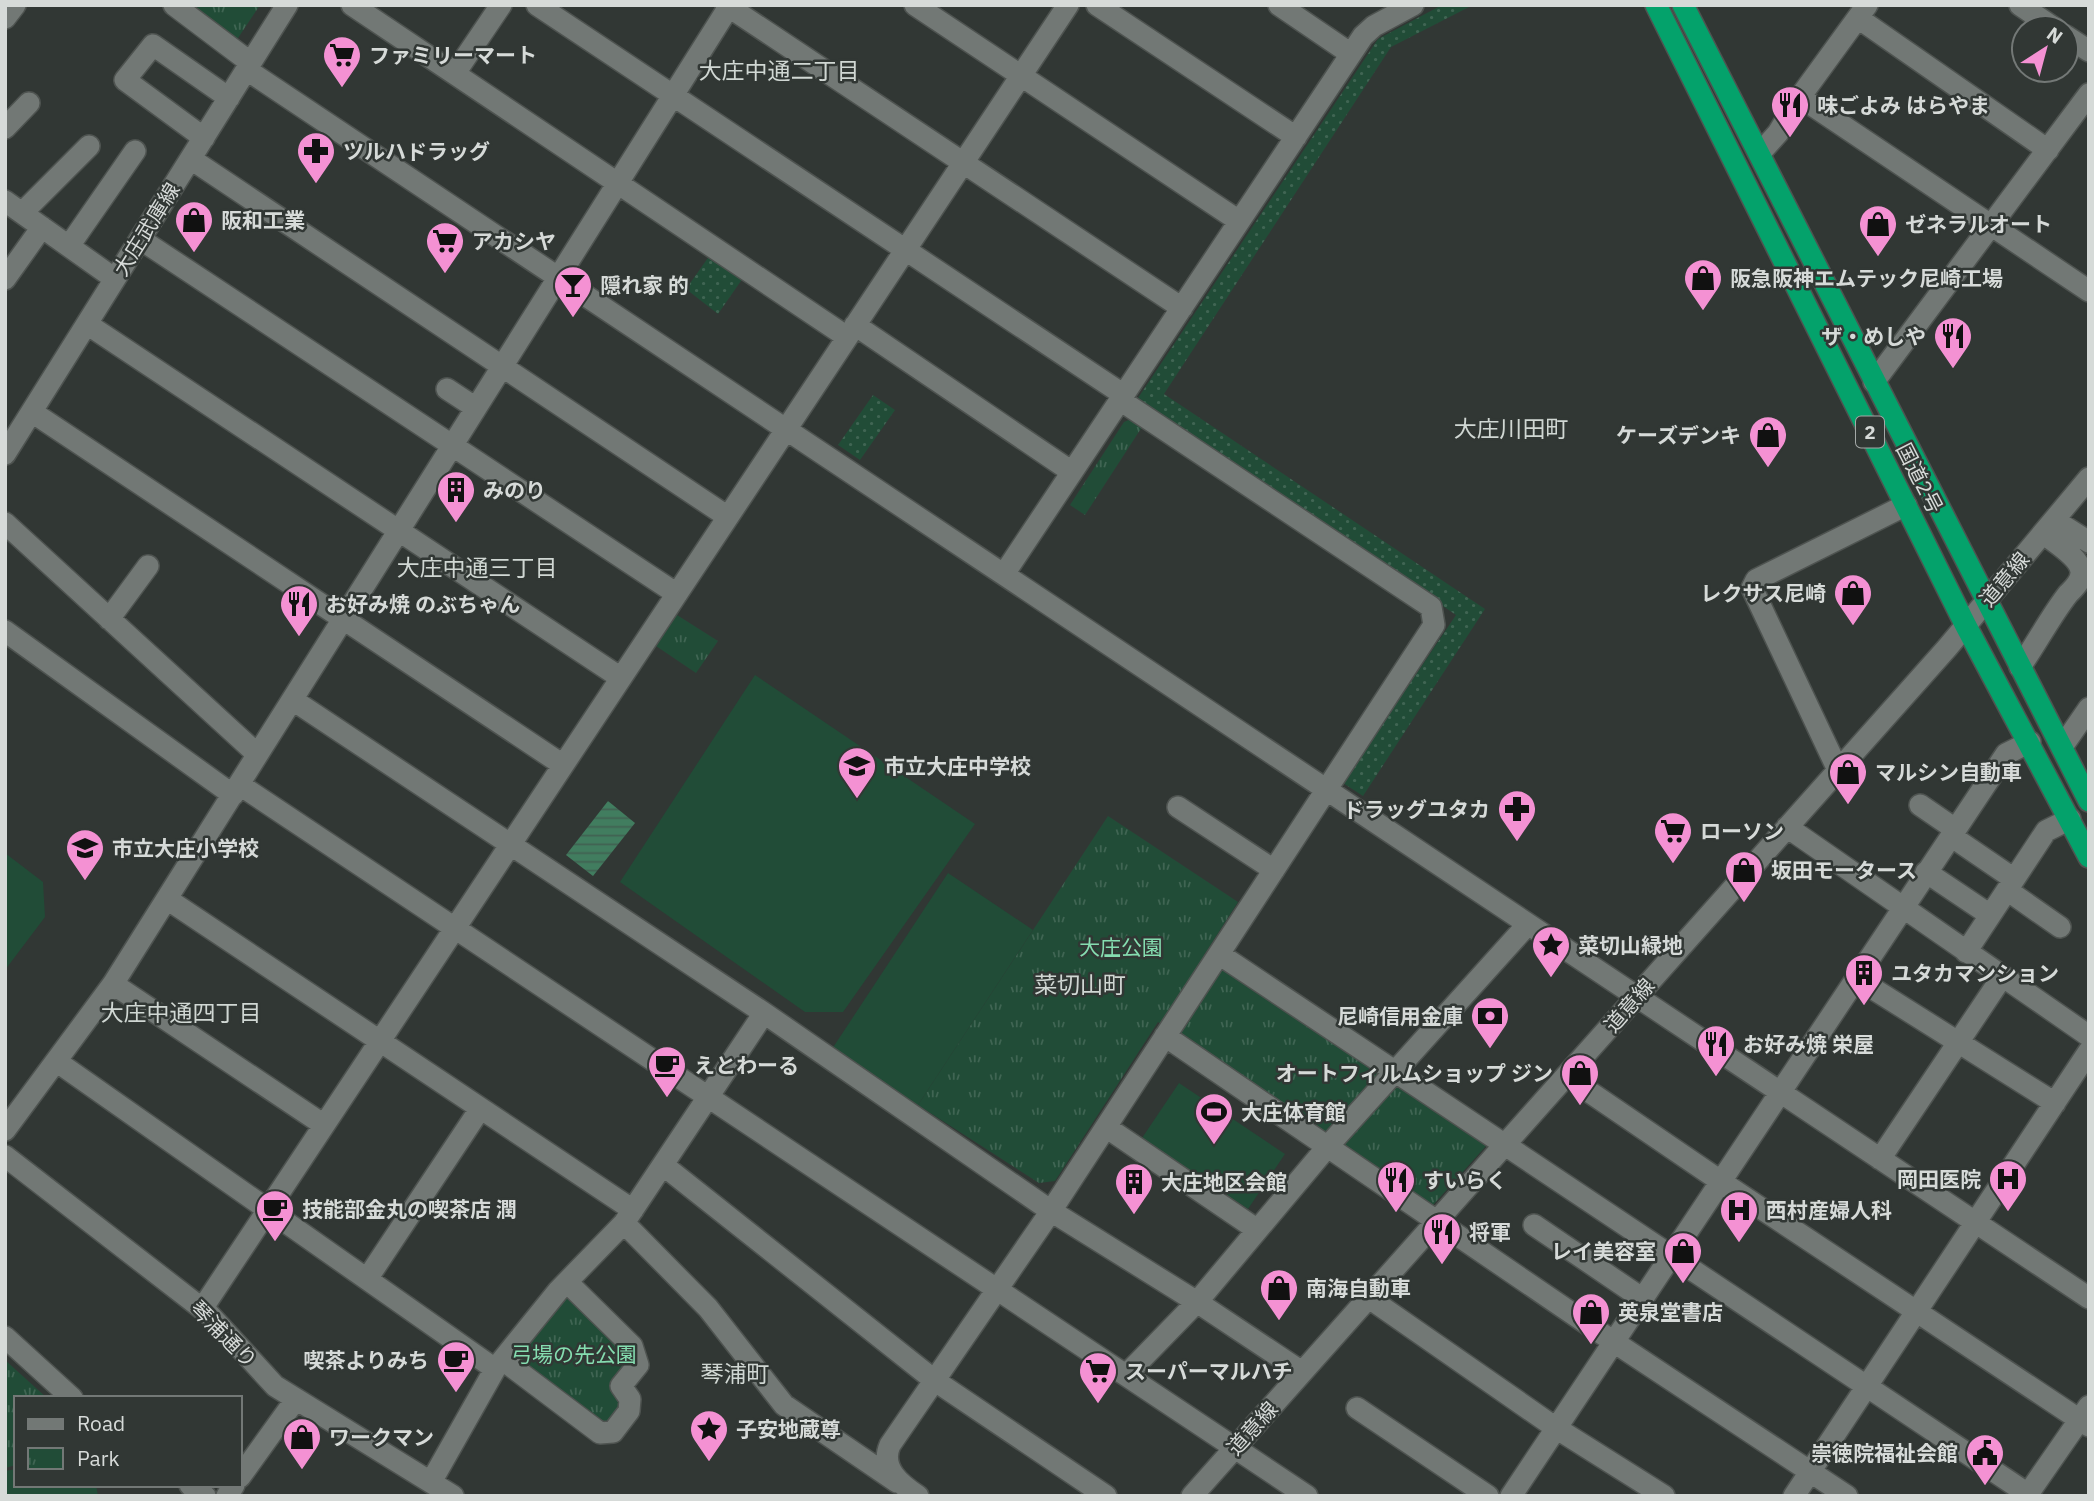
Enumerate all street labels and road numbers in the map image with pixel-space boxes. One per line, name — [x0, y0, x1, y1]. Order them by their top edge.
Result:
street label: 大庄武庫線 — [106, 177, 186, 281]
road number: 2 — [1856, 416, 1884, 448]
street label: 国道2号 — [1890, 438, 1950, 518]
street label: 道意線 — [1973, 546, 2035, 612]
street label: 道意線 — [1598, 972, 1660, 1038]
street label: 琴浦通り — [184, 1294, 264, 1374]
street label: 道意線 — [1221, 1395, 1283, 1461]

